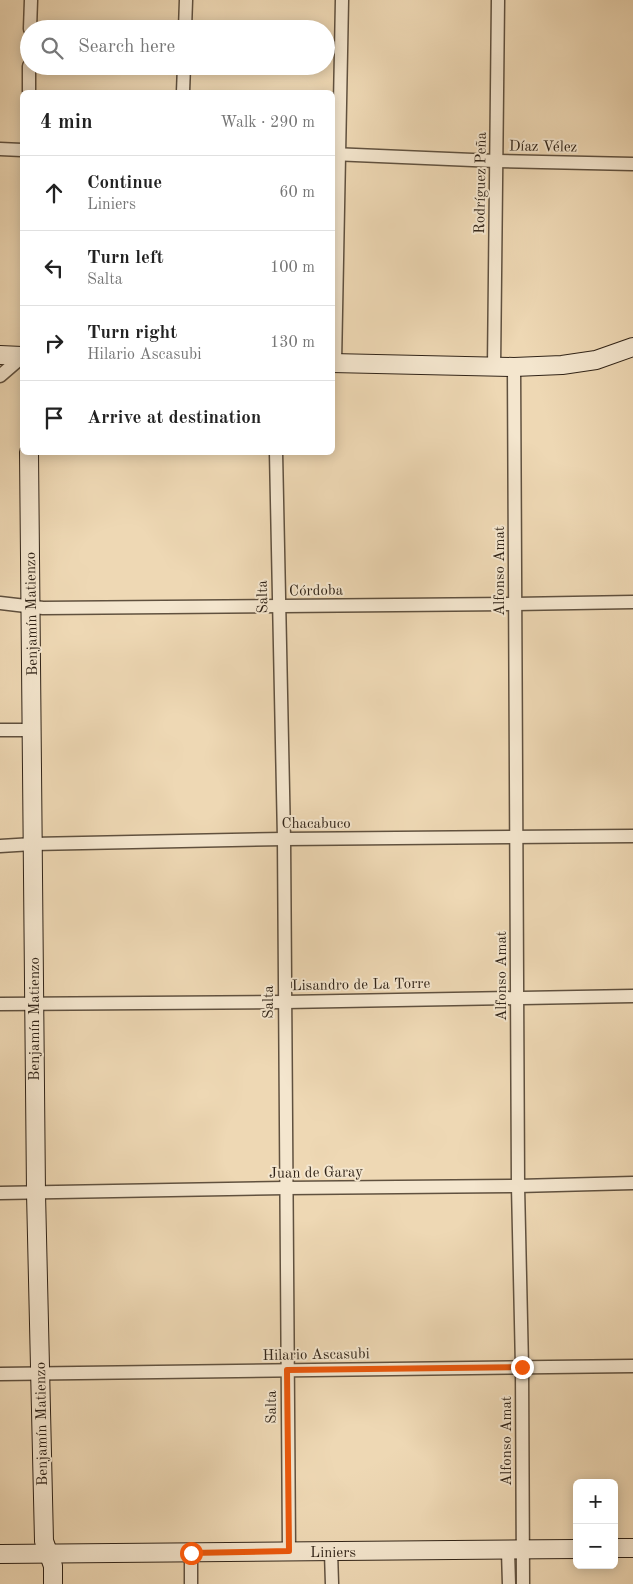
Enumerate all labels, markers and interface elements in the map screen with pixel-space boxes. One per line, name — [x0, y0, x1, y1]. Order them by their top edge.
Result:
search box — [20, 20, 335, 75]
icon: search — [38, 34, 66, 62]
text: Search here — [78, 38, 175, 57]
text: 4 min — [40, 112, 93, 133]
text: Walk · 290 m — [220, 115, 315, 131]
street label: Rodríguez Peña — [473, 131, 490, 234]
street label: Díaz Vélez — [509, 139, 577, 156]
text: Continue — [87, 174, 162, 193]
icon: ahead — [40, 179, 68, 207]
text: 60 m — [279, 185, 315, 201]
text: Liniers — [87, 197, 136, 213]
text: Turn left — [87, 249, 164, 268]
icon: left — [40, 254, 68, 282]
text: 100 m — [270, 260, 315, 276]
text: Salta — [87, 272, 123, 288]
text: Turn right — [87, 324, 177, 343]
icon: right — [40, 329, 68, 357]
text: 130 m — [270, 335, 315, 351]
text: Hilario Ascasubi — [87, 347, 202, 363]
icon: arrive — [40, 404, 68, 432]
text: Arrive at destination — [87, 409, 261, 428]
street label: Alfonso Amat — [493, 526, 508, 616]
street label: Benjamín Matienzo — [24, 552, 41, 676]
street label: Salta — [256, 580, 271, 614]
street label: Córdoba — [289, 584, 344, 599]
street label: Chacabuco — [281, 817, 351, 832]
street label: Alfonso Amat — [495, 931, 510, 1021]
street label: Benjamín Matienzo — [28, 957, 43, 1081]
street label: Lisandro de La Torre — [292, 977, 431, 994]
street label: Salta — [262, 985, 277, 1019]
street label: Juan de Garay — [269, 1165, 363, 1182]
street label: Hilario Ascasubi — [262, 1347, 370, 1364]
route end — [511, 1356, 534, 1379]
street label: Benjamín Matienzo — [34, 1362, 51, 1486]
street label: Salta — [265, 1390, 280, 1424]
street label: Alfonso Amat — [500, 1396, 515, 1486]
map controls — [573, 1479, 618, 1569]
button: + — [573, 1479, 618, 1524]
button: − — [573, 1524, 618, 1569]
route start — [180, 1542, 203, 1565]
street label: Liniers — [310, 1546, 356, 1561]

